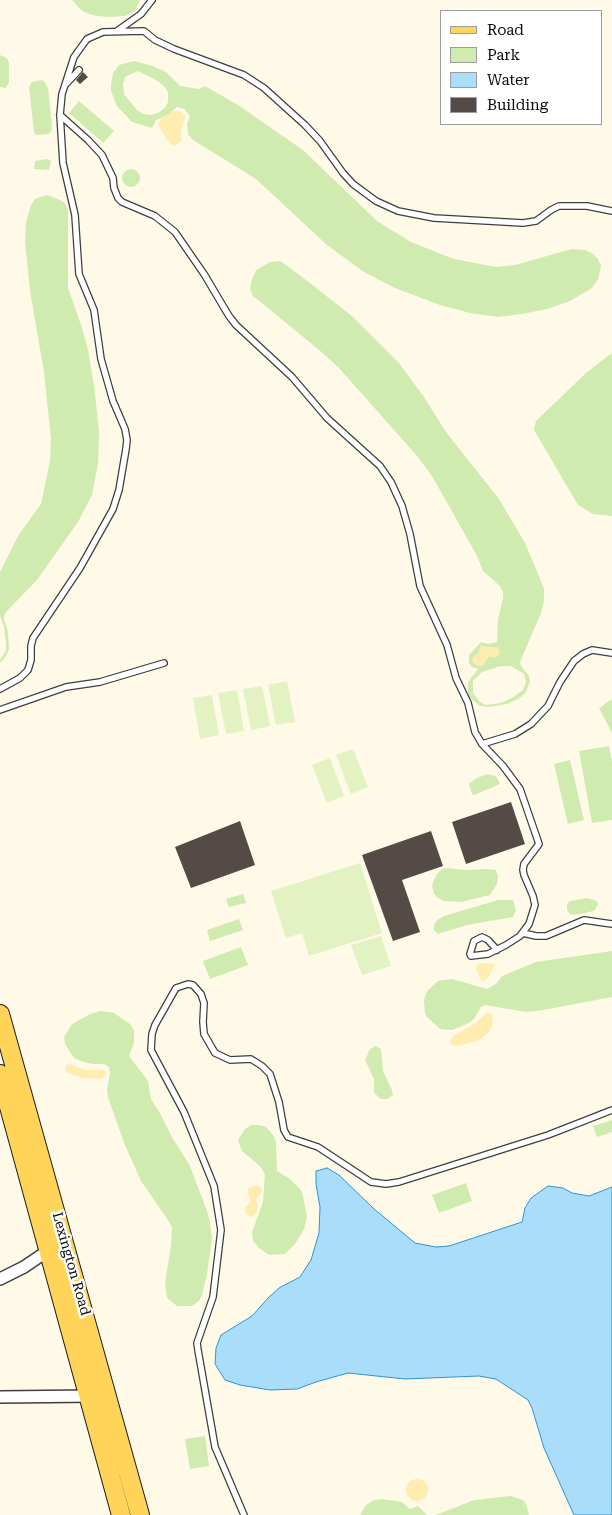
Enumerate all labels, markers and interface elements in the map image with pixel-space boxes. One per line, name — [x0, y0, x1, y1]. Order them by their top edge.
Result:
legend — [440, 10, 602, 125]
text: Road — [487, 21, 524, 39]
text: Park — [487, 46, 520, 64]
text: Water — [487, 71, 529, 89]
text: Building — [487, 96, 548, 114]
street label: Lexington Road — [48, 1210, 94, 1318]

